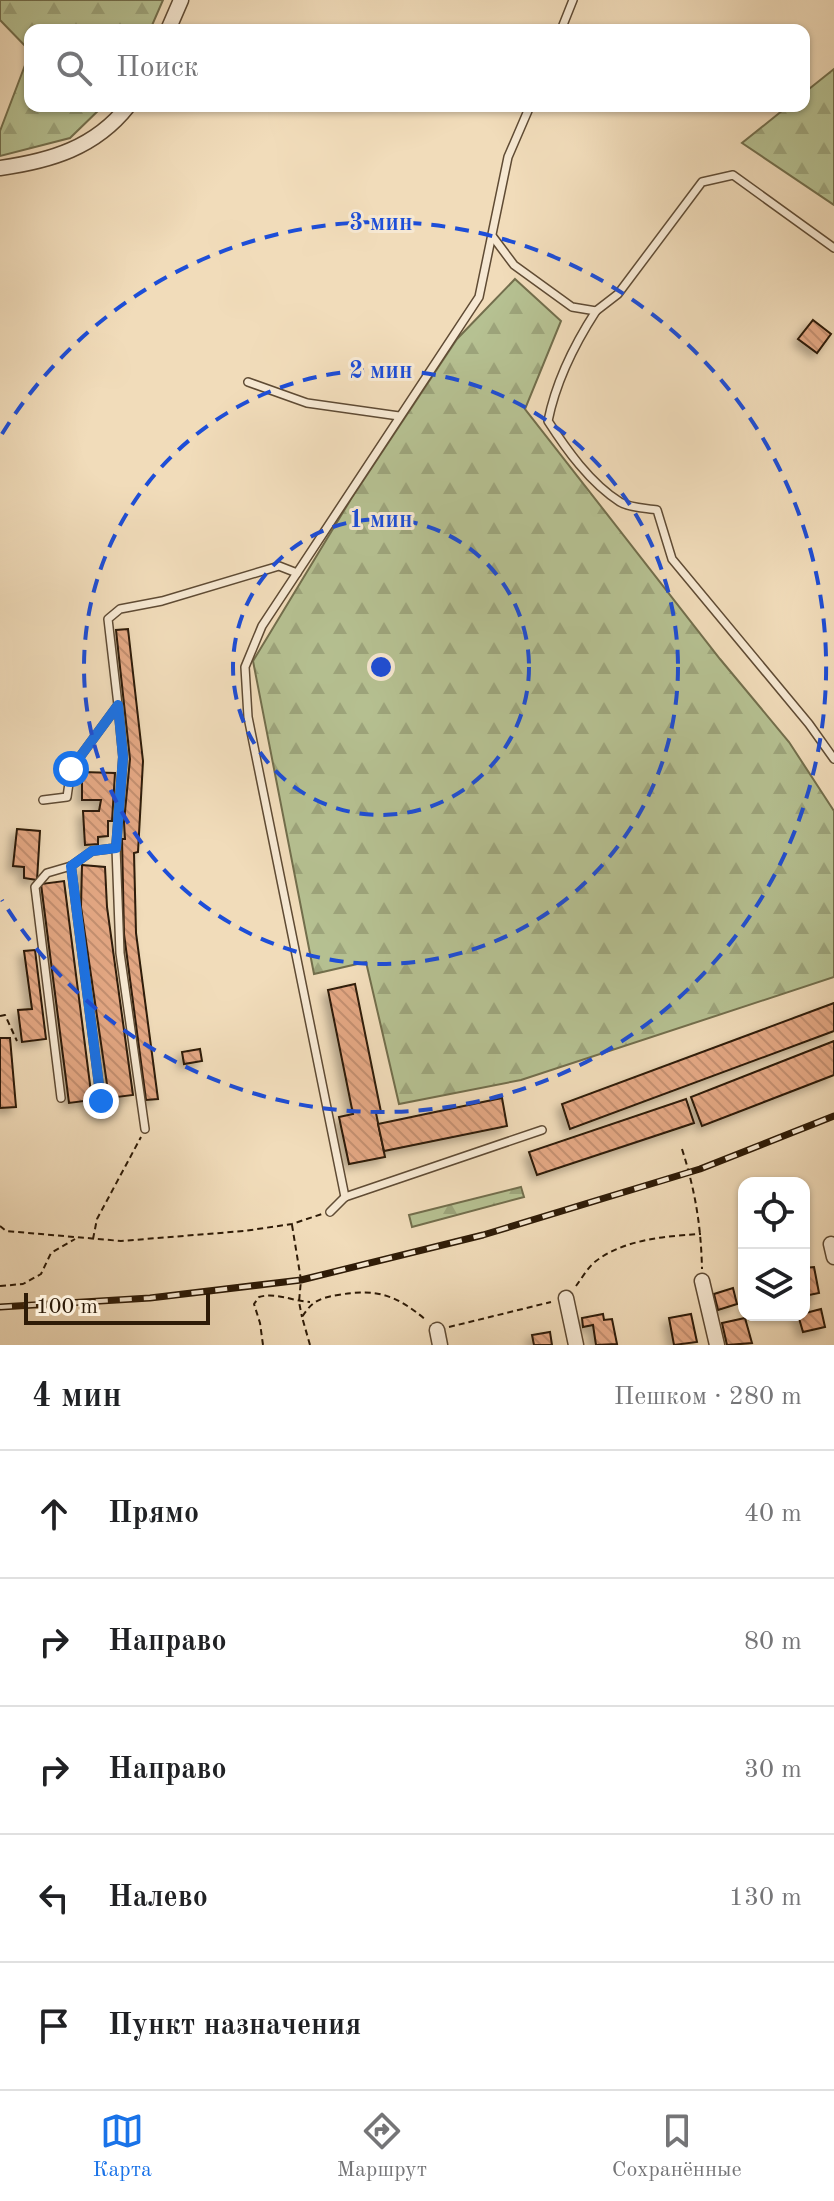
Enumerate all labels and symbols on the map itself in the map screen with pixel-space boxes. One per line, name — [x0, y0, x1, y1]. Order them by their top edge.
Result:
text: 3 мин — [349, 212, 413, 236]
text: 2 мин — [349, 360, 413, 384]
text: 1 мин — [349, 509, 413, 533]
centre of rings — [367, 653, 395, 681]
route start — [53, 751, 89, 787]
route end — [83, 1083, 119, 1119]
scale bar — [24, 1289, 210, 1325]

